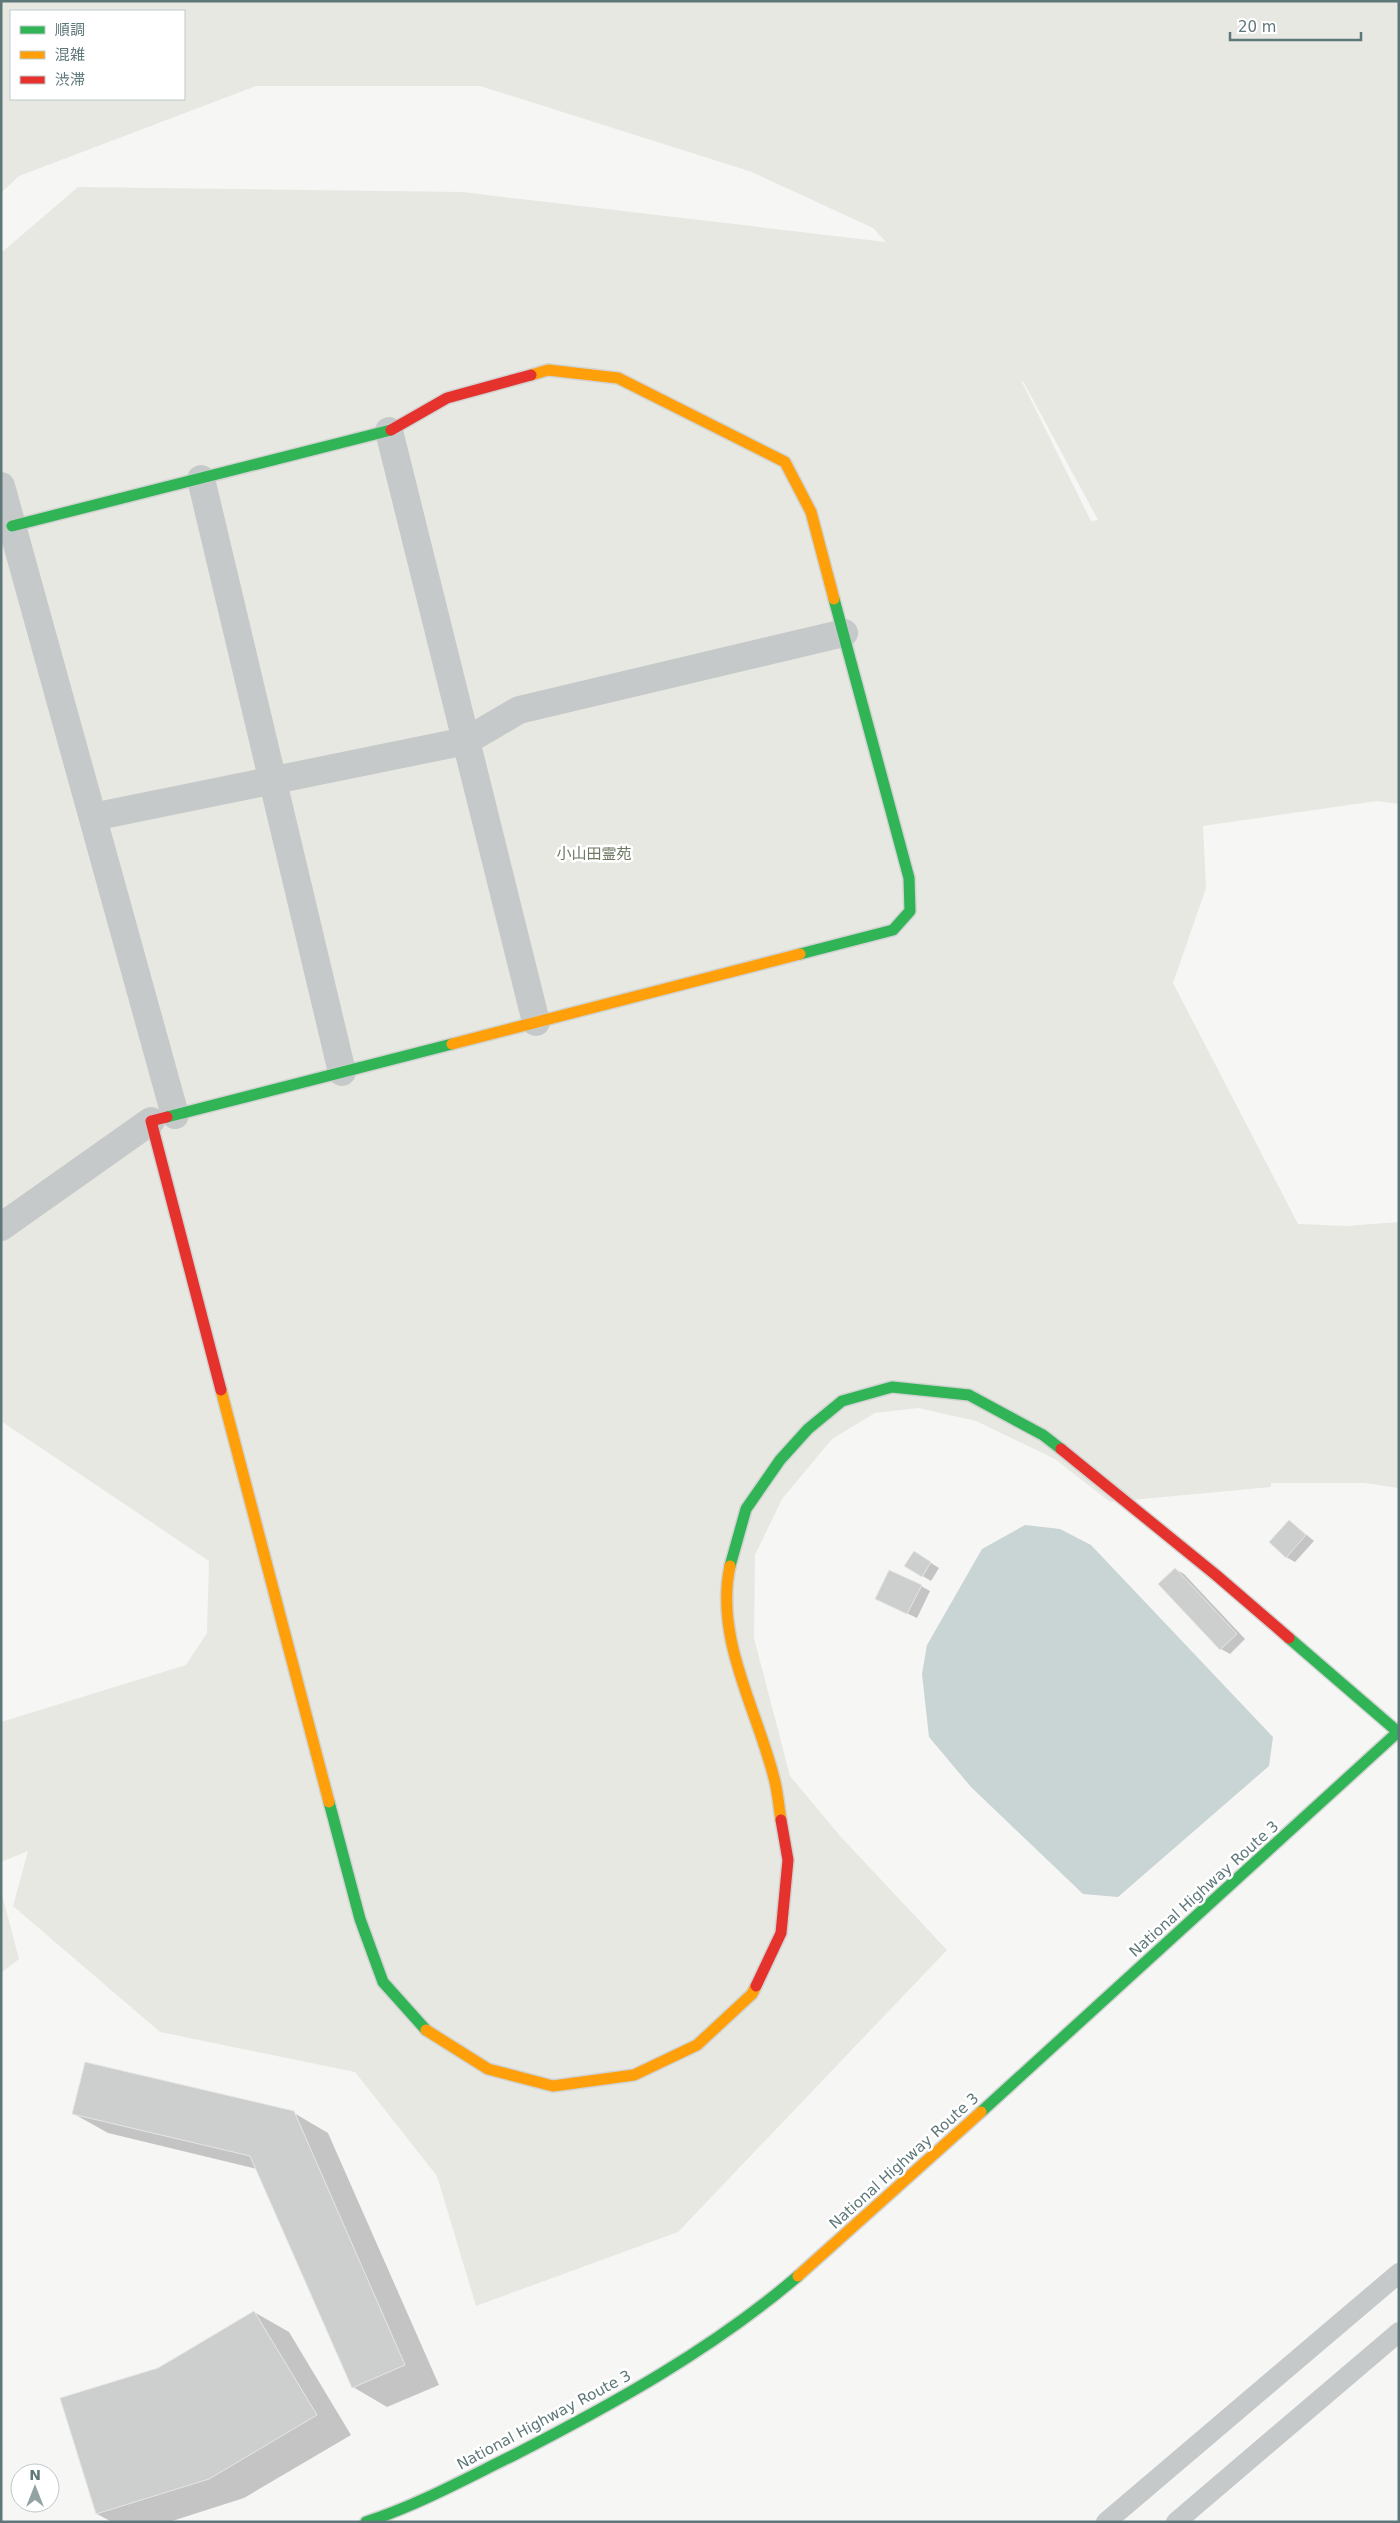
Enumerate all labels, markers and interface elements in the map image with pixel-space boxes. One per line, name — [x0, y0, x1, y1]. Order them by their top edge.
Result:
legend — [10, 10, 185, 100]
scale bar — [1230, 10, 1361, 42]
text: 20 m — [1238, 18, 1276, 36]
text: 順調 — [55, 21, 85, 39]
text: 混雑 — [55, 46, 85, 64]
text: 渋滞 — [55, 71, 85, 89]
park label: 小山田霊苑 — [556, 845, 632, 863]
street label: National Highway Route 3 — [1126, 1817, 1282, 1961]
street label: National Highway Route 3 — [826, 2089, 982, 2233]
street label: National Highway Route 3 — [454, 2366, 634, 2474]
north arrow — [10, 2463, 60, 2513]
text: N — [29, 2467, 41, 2483]

